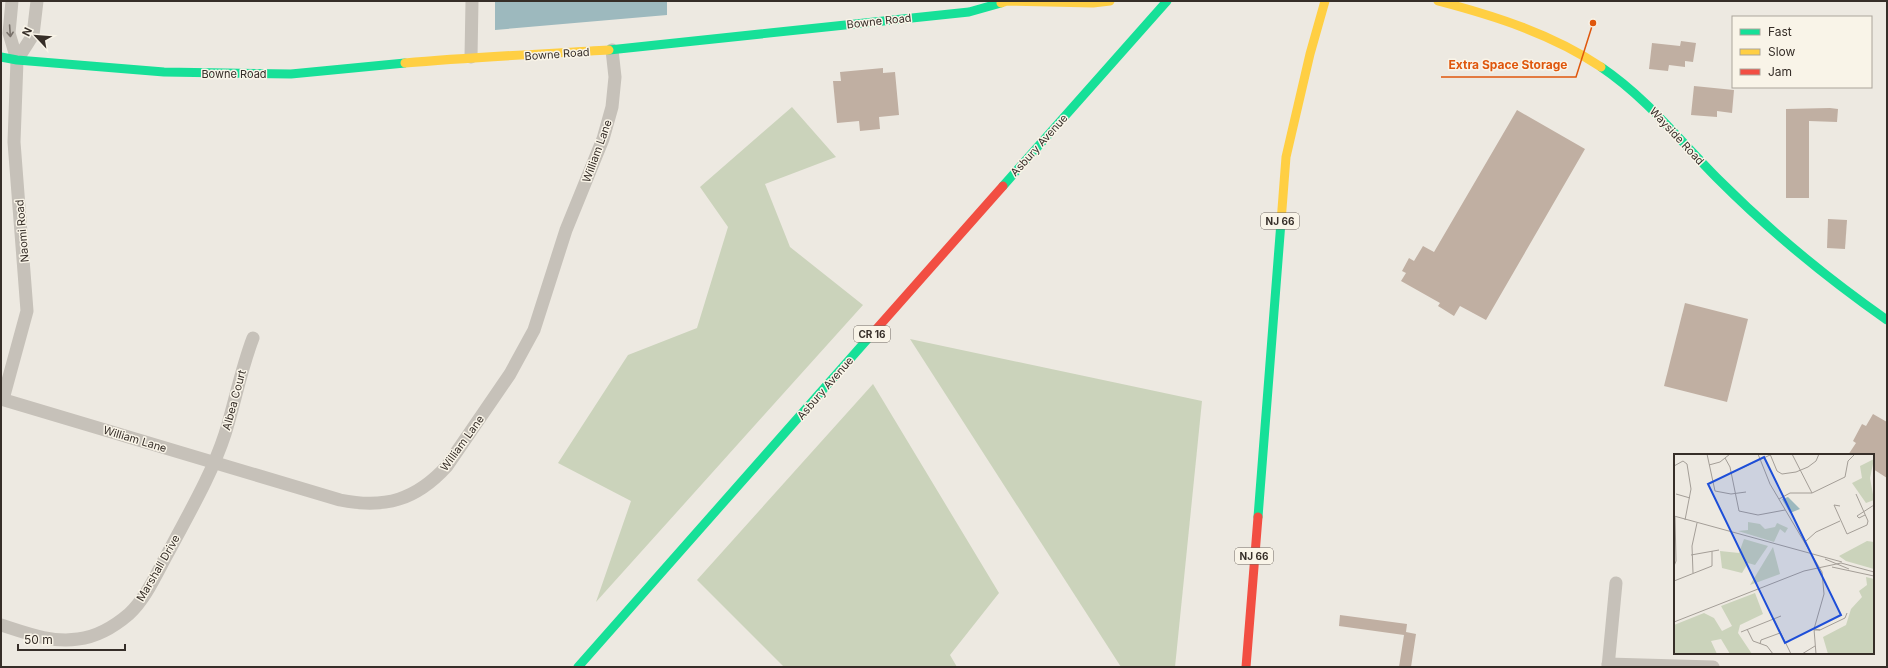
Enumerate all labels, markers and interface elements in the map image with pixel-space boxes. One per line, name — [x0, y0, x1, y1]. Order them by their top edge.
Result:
street label: Bowne Road — [846, 11, 912, 31]
north arrow — [16, 16, 56, 56]
legend — [1732, 16, 1872, 88]
one-way arrow — [6, 24, 13, 37]
text: Fast — [1768, 24, 1792, 39]
text: N — [19, 25, 35, 38]
text: Slow — [1768, 44, 1796, 59]
street label: Bowne Road — [524, 45, 590, 63]
callout: Extra Space Storage — [1441, 53, 1576, 77]
text: Extra Space Storage — [1449, 57, 1567, 72]
text: Jam — [1768, 64, 1792, 79]
street label: Bowne Road — [201, 67, 267, 81]
street label: Wayside Road — [1647, 104, 1707, 168]
street label: Asbury Avenue — [1007, 111, 1071, 179]
street label: William Lane — [579, 118, 615, 184]
street label: Naomi Road — [12, 199, 32, 263]
road number: NJ 66 — [1261, 213, 1299, 229]
road number: CR 16 — [854, 326, 890, 342]
street label: Asbury Avenue — [794, 354, 856, 422]
street label: Albea Court — [219, 368, 249, 432]
street label: William Lane — [437, 412, 487, 474]
street label: William Lane — [102, 423, 168, 455]
inset map — [1674, 454, 1874, 654]
street label: Marshall Drive — [133, 532, 183, 604]
road number: NJ 66 — [1235, 548, 1273, 564]
scale bar — [18, 626, 125, 652]
text: 50 m — [24, 632, 53, 647]

